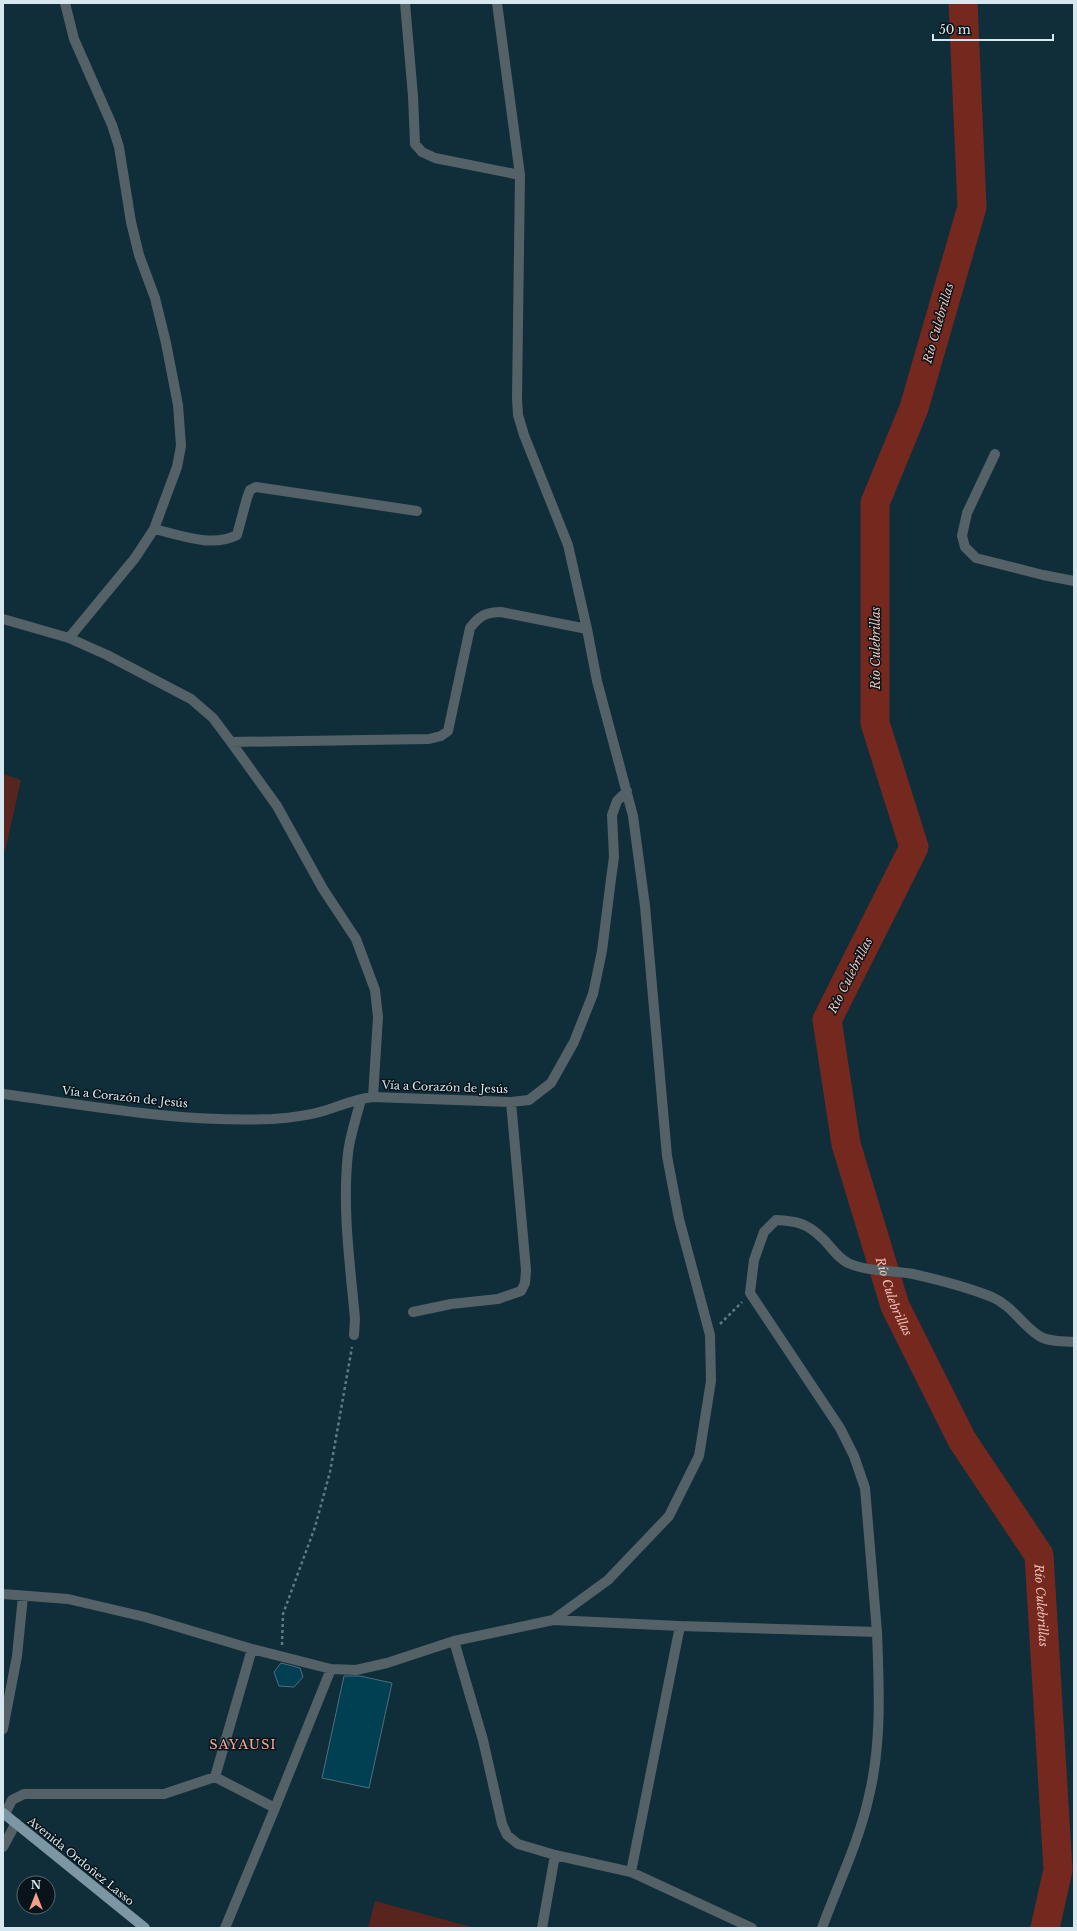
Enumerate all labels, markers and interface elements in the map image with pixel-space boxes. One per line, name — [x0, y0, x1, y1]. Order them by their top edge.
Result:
scale bar — [933, 16, 1053, 42]
text: 50 m — [939, 22, 971, 37]
water label: Río Culebrillas — [919, 281, 957, 366]
water label: Río Culebrillas — [868, 606, 883, 690]
water label: Río Culebrillas — [824, 934, 876, 1016]
street label: Vía a Corazón de Jesús — [381, 1078, 508, 1096]
street label: Vía a Corazón de Jesús — [60, 1083, 189, 1111]
water label: Río Culebrillas — [873, 1254, 916, 1338]
water label: Río Culebrillas — [1032, 1562, 1052, 1648]
district label: SAYAUSI — [209, 1736, 277, 1753]
street label: Avenida Ordoñez Lasso — [24, 1813, 137, 1908]
north arrow — [16, 1875, 56, 1915]
text: N — [31, 1878, 42, 1892]

